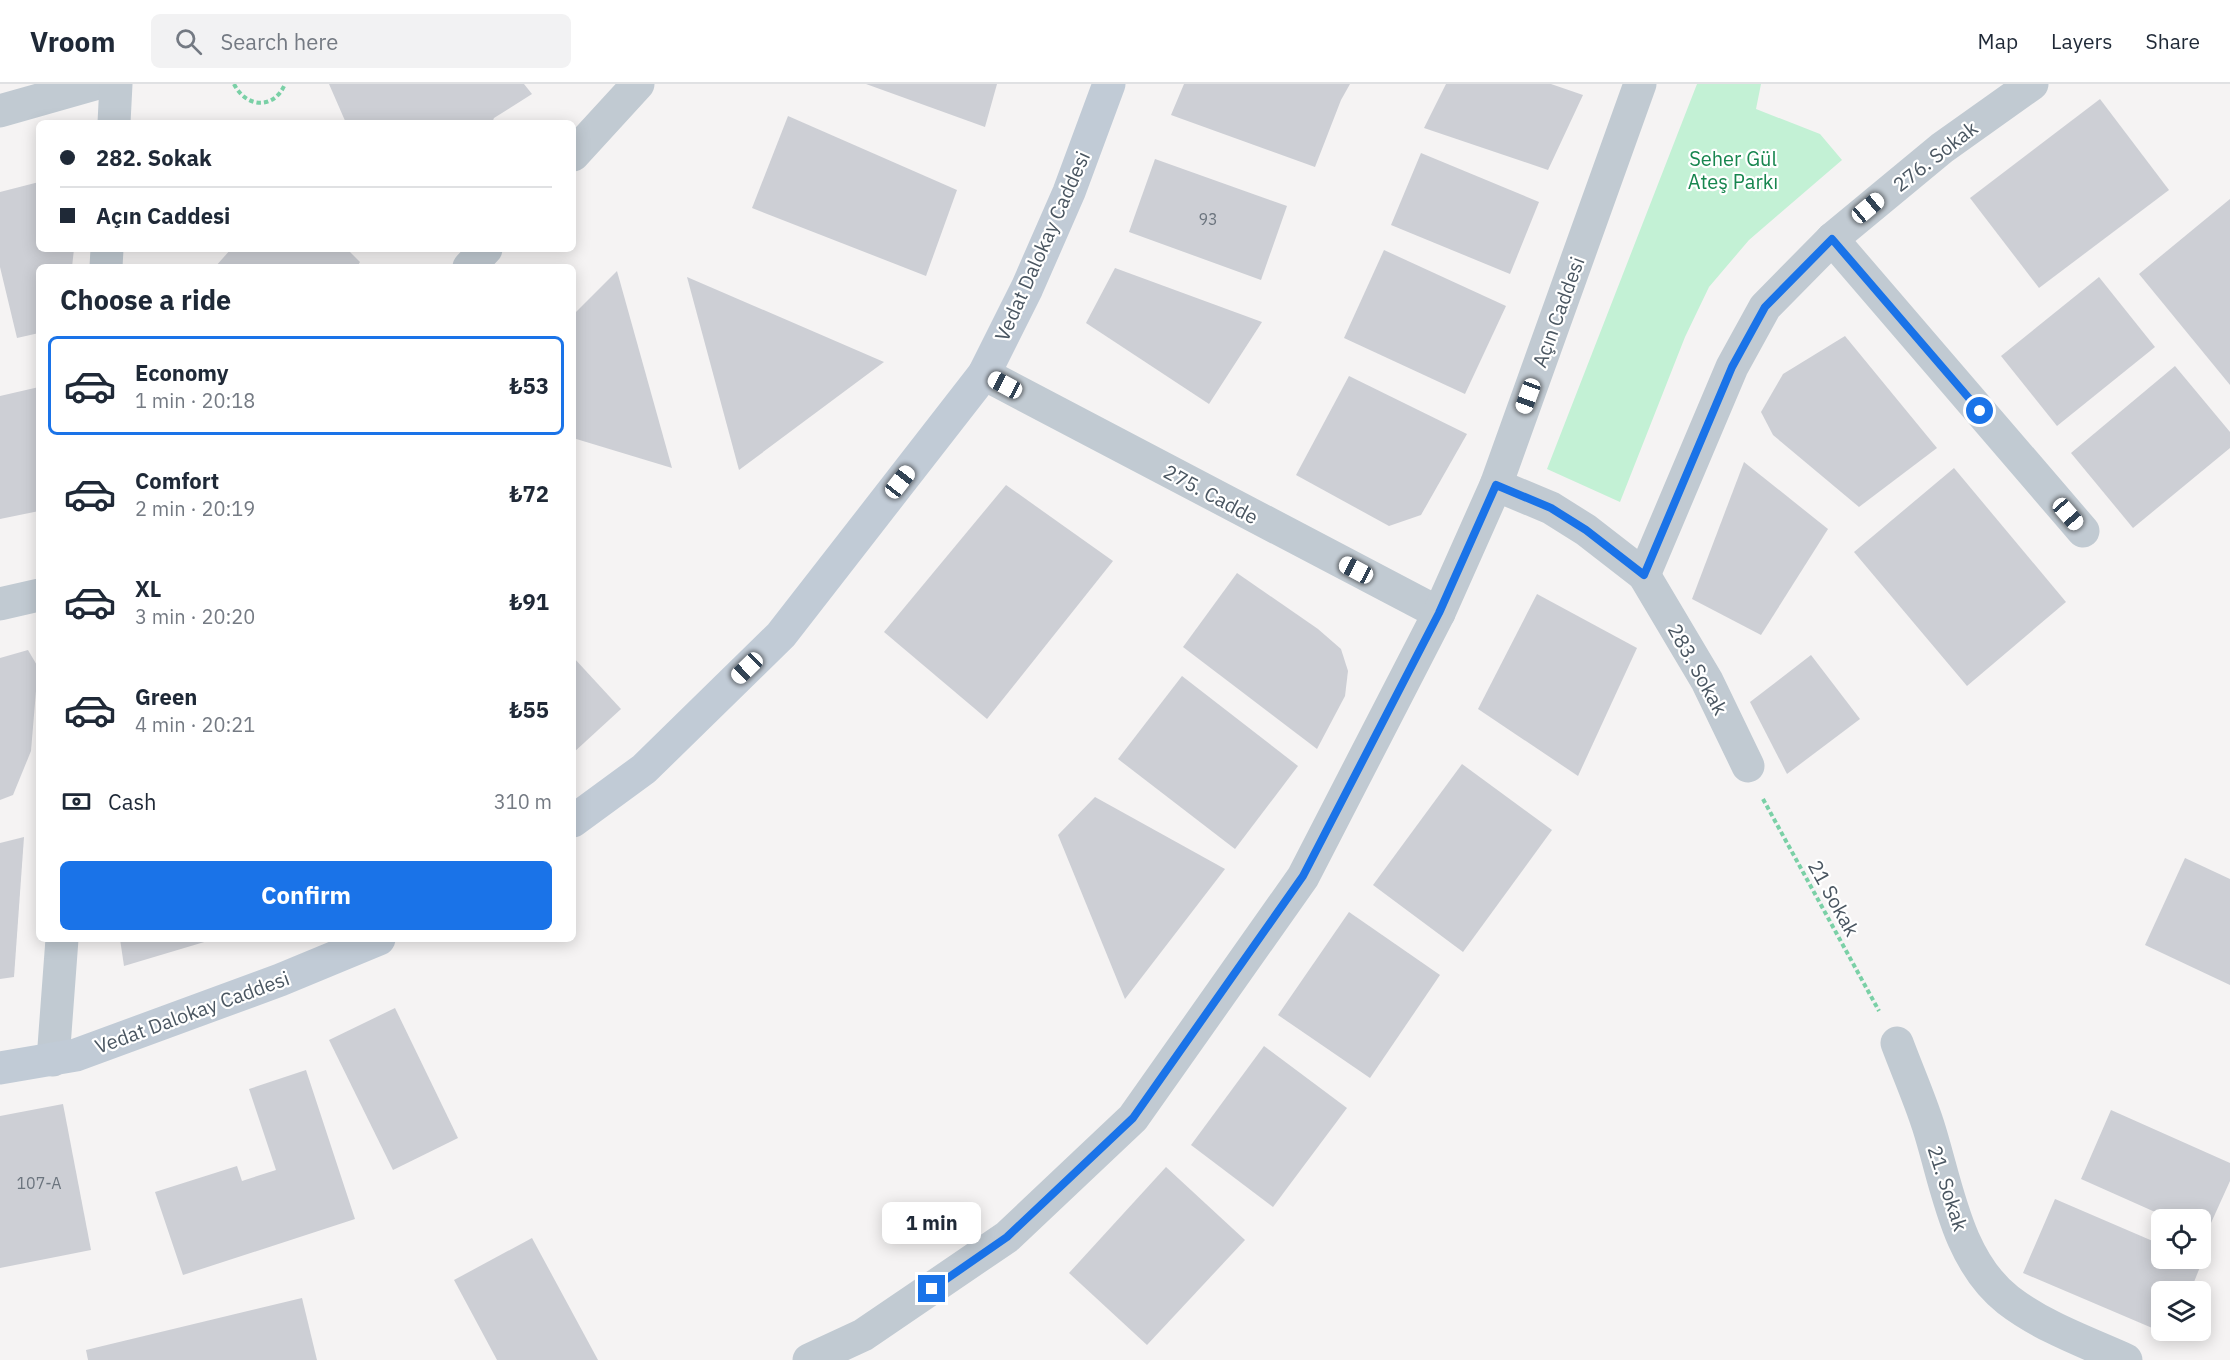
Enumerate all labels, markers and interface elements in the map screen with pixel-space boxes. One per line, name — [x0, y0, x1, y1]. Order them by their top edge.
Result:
search box — [151, 14, 571, 68]
text: Vroom — [30, 23, 115, 60]
icon: search — [172, 25, 205, 58]
text: Search here — [220, 27, 338, 56]
text: Map — [1978, 27, 2018, 55]
text: Layers — [2051, 27, 2113, 55]
text: Share — [2146, 27, 2200, 55]
street label: 276. Sokak — [1887, 114, 1983, 198]
text: 282. Sokak — [96, 143, 212, 172]
park label: Seher Gül Ateş Parkı — [1688, 145, 1778, 195]
street label: Vedat Dalokay Caddesi — [988, 147, 1096, 345]
car — [1848, 190, 1888, 226]
text: Açın Caddesi — [96, 201, 230, 230]
house number: 93 — [1198, 209, 1218, 229]
street label: Açın Caddesi — [1525, 253, 1591, 371]
text: Choose a ride — [60, 282, 231, 317]
text: Economy — [135, 358, 229, 387]
icon: car — [63, 359, 117, 413]
car — [985, 369, 1025, 401]
text: ₺53 — [509, 371, 549, 400]
car — [1513, 376, 1543, 416]
text: 1 min · 20:18 — [135, 387, 255, 414]
route start — [1966, 397, 1993, 424]
street label: 275. Cadde — [1159, 458, 1263, 530]
car — [882, 462, 918, 502]
text: Comfort — [135, 466, 219, 495]
icon: car — [63, 467, 117, 521]
text: ₺72 — [509, 479, 549, 508]
text: 2 min · 20:19 — [135, 495, 255, 522]
car — [2049, 495, 2087, 533]
car — [1336, 554, 1376, 586]
text: XL — [135, 574, 161, 603]
icon: car — [63, 575, 117, 629]
text: ₺91 — [509, 587, 549, 616]
text: 3 min · 20:20 — [135, 603, 255, 630]
street label: 283. Sokak — [1662, 618, 1734, 720]
car — [728, 649, 766, 687]
text: Green — [135, 682, 197, 711]
icon: car — [63, 683, 117, 737]
text: ₺55 — [509, 695, 549, 724]
text: 4 min · 20:21 — [135, 711, 255, 738]
icon: cash — [60, 785, 93, 818]
text: Cash — [108, 787, 157, 816]
text: 310 m — [494, 788, 552, 815]
street label: 21 Sokak — [1802, 855, 1866, 941]
button: Confirm — [60, 861, 552, 930]
street label: Vedat Dalokay Caddesi — [91, 964, 293, 1060]
street label: 21. Sokak — [1921, 1142, 1975, 1235]
house number: 107-A — [16, 1173, 62, 1193]
callout: 1 min — [882, 1202, 982, 1244]
text: 1 min — [905, 1209, 958, 1236]
map controls — [2151, 1209, 2211, 1341]
button: locate — [2151, 1209, 2211, 1269]
route end — [918, 1275, 945, 1302]
button: layers — [2151, 1281, 2211, 1341]

